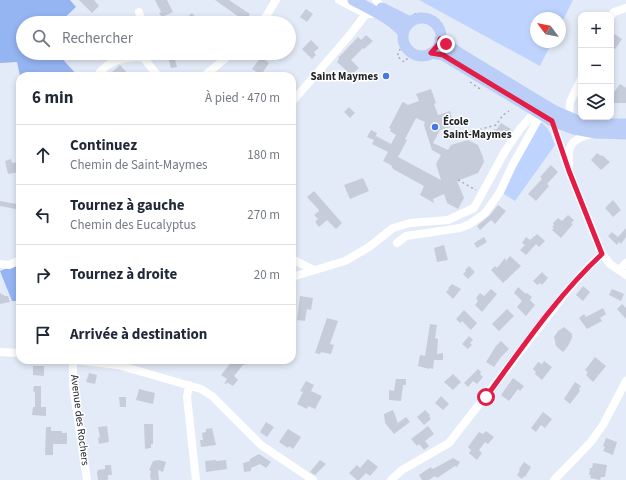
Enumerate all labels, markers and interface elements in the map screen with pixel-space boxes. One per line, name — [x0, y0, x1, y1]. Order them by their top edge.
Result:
north arrow — [530, 12, 566, 48]
map controls — [578, 12, 614, 120]
button: + — [578, 12, 614, 48]
search box — [16, 16, 296, 60]
icon: search — [30, 27, 52, 49]
text: Rechercher — [62, 28, 133, 49]
route end — [437, 35, 455, 53]
button: − — [578, 48, 614, 84]
place label: Saint Maymes — [310, 69, 378, 84]
marker: Saint Maymes — [381, 71, 391, 81]
button: layers — [578, 84, 614, 120]
text: 6 min — [32, 86, 73, 110]
text: À pied · 470 m — [205, 89, 280, 107]
place label: École Saint-Maymes — [443, 114, 512, 142]
marker: École Saint-Maymes — [430, 122, 440, 132]
text: Continuez — [70, 135, 137, 156]
icon: ahead — [32, 144, 54, 166]
text: 180 m — [247, 146, 280, 164]
text: Chemin de Saint-Maymes — [70, 156, 208, 174]
text: Tournez à gauche — [70, 195, 185, 216]
icon: left — [32, 204, 54, 226]
text: 270 m — [247, 206, 280, 224]
text: Chemin des Eucalyptus — [70, 216, 196, 234]
icon: right — [32, 264, 54, 286]
text: Tournez à droite — [70, 264, 177, 285]
text: 20 m — [254, 266, 280, 284]
icon: arrive — [32, 324, 54, 346]
text: Arrivée à destination — [70, 324, 207, 345]
street label: Avenue des Rochers — [67, 374, 93, 467]
route start — [477, 388, 495, 406]

